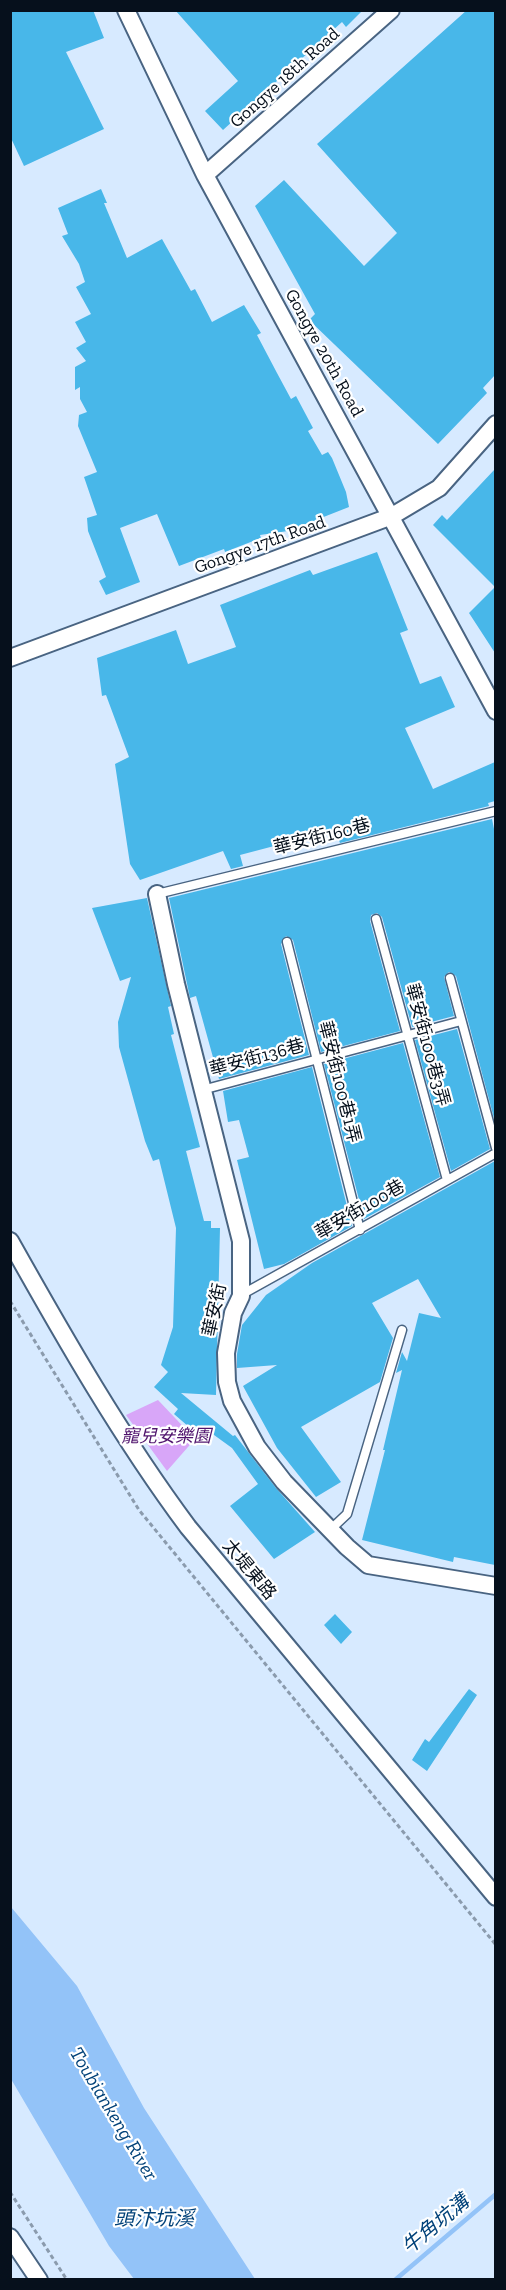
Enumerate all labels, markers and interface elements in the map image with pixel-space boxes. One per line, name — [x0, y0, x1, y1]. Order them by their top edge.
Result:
street label: Gongye 18th Road — [226, 23, 344, 133]
street label: Gongye 20th Road — [280, 285, 368, 421]
street label: Gongye 17th Road — [191, 511, 329, 579]
street label: 華安街160巷 — [271, 815, 373, 859]
street label: 華安街100巷3弄 — [400, 981, 454, 1109]
street label: 華安街100巷1弄 — [313, 1019, 365, 1145]
street label: 華安街136巷 — [207, 1035, 307, 1081]
street label: 華安街100巷 — [311, 1176, 409, 1244]
street label: 華安街 — [199, 1281, 231, 1339]
park label: 寵兒安樂園 — [121, 1426, 211, 1448]
street label: 太堤東路 — [218, 1535, 280, 1605]
water label: Toubiankeng River — [64, 2043, 162, 2185]
water label: 牛角坑溝 — [398, 2190, 474, 2260]
water label: 頭汴坑溪 — [114, 2207, 194, 2231]

